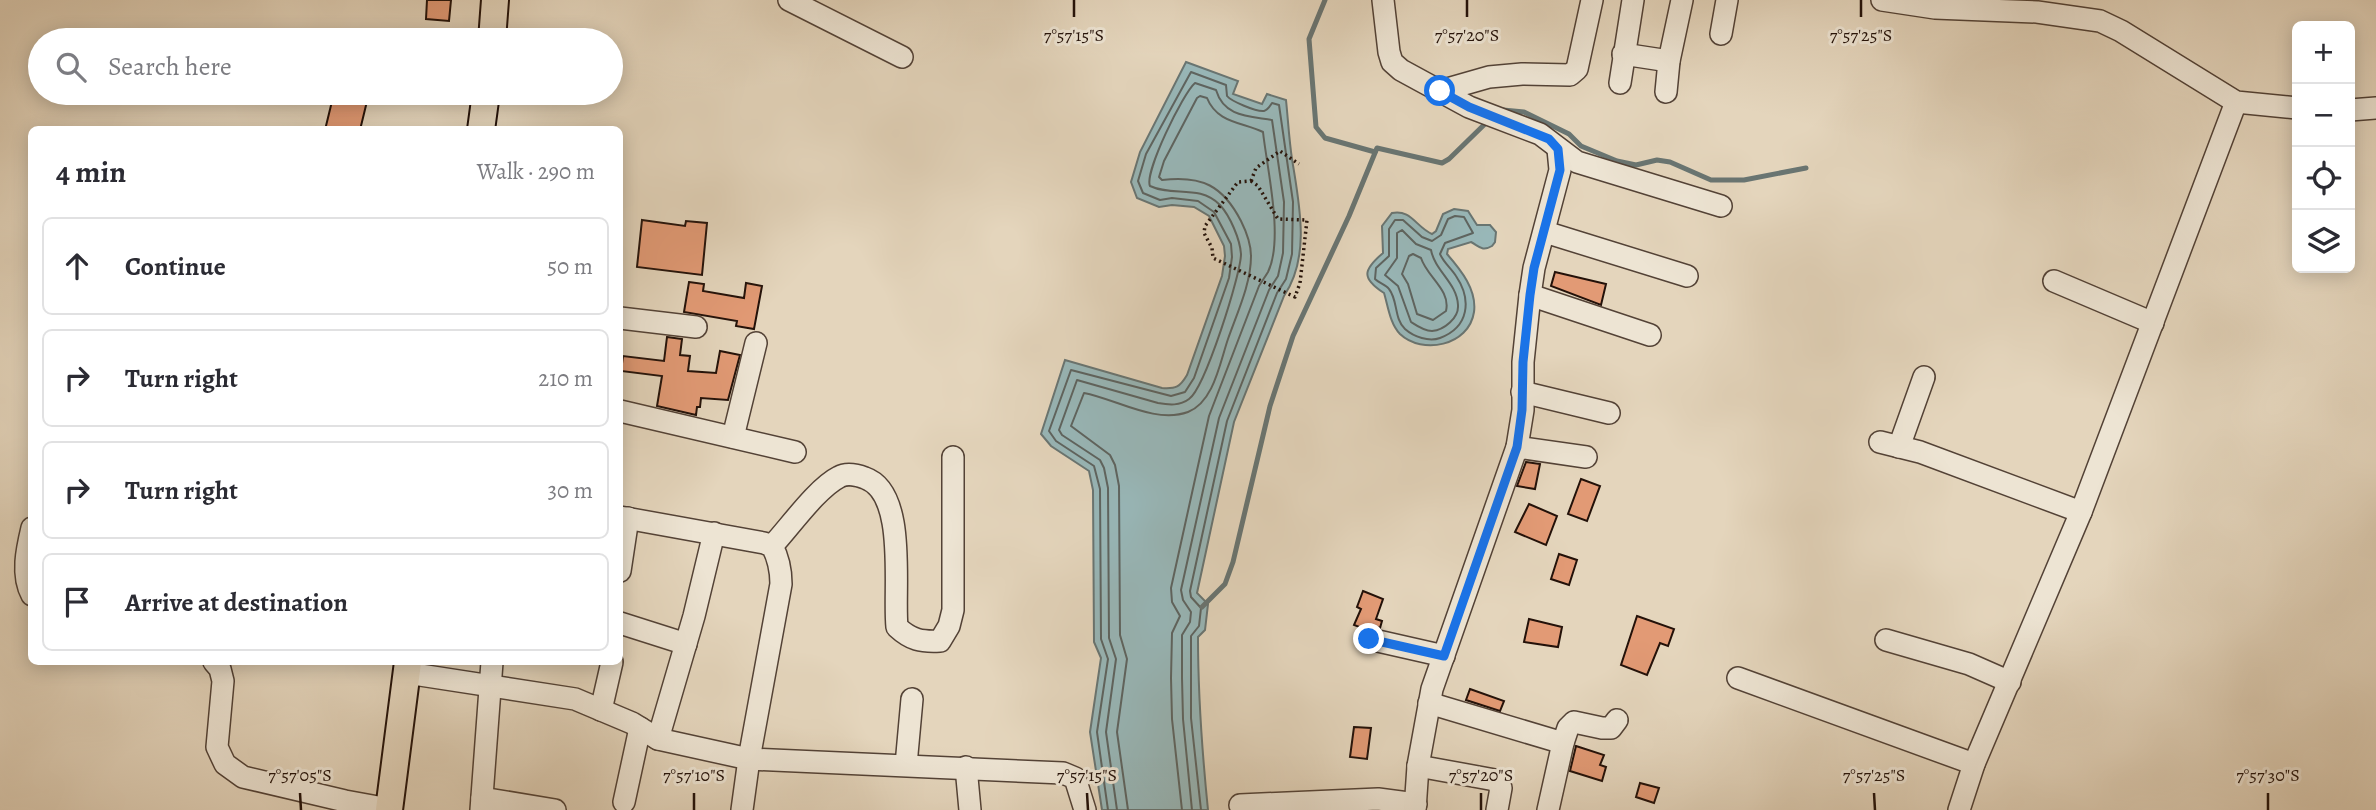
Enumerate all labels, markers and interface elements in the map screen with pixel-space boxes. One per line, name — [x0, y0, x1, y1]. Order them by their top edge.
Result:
map controls — [2292, 21, 2355, 273]
button: + — [2292, 21, 2355, 84]
text: 7°57'15"S — [1044, 23, 1104, 47]
text: 7°57'20"S — [1435, 23, 1499, 47]
text: 7°57'25"S — [1830, 23, 1892, 47]
search box — [28, 28, 623, 105]
icon: search — [52, 48, 90, 86]
text: Search here — [108, 49, 232, 84]
route start — [1424, 75, 1455, 106]
button: − — [2292, 84, 2355, 147]
button: locate — [2292, 147, 2355, 210]
text: 4 min — [56, 152, 126, 192]
text: Walk · 290 m — [477, 156, 595, 187]
button: layers — [2292, 210, 2355, 273]
icon: ahead — [58, 247, 96, 285]
text: Continue — [125, 249, 226, 284]
text: 50 m — [547, 251, 593, 282]
icon: right — [58, 359, 96, 397]
text: Turn right — [125, 361, 238, 396]
text: 210 m — [538, 363, 593, 394]
icon: right — [58, 471, 96, 509]
text: Turn right — [125, 473, 238, 508]
text: 30 m — [547, 475, 593, 506]
icon: arrive — [58, 583, 96, 621]
text: Arrive at destination — [125, 585, 348, 620]
route end — [1353, 623, 1384, 654]
text: 7°57'05"S — [268, 763, 332, 787]
text: 7°57'10"S — [663, 763, 725, 787]
text: 7°57'15"S — [1057, 763, 1117, 787]
text: 7°57'20"S — [1449, 763, 1513, 787]
text: 7°57'25"S — [1843, 763, 1905, 787]
text: 7°57'30"S — [2236, 763, 2300, 787]

